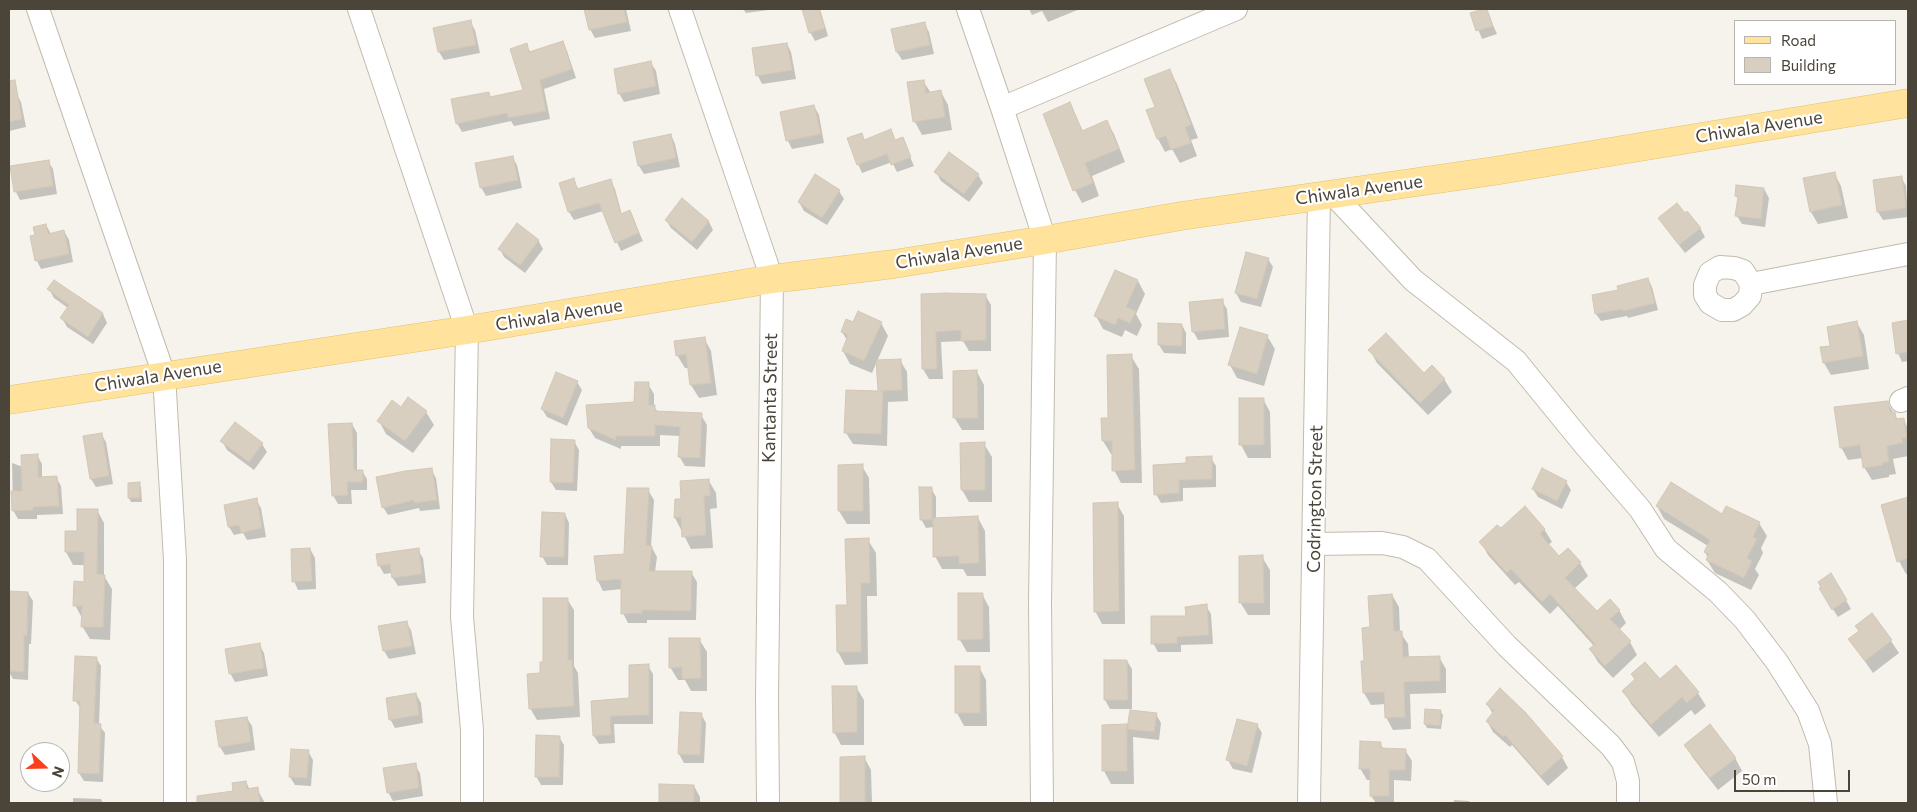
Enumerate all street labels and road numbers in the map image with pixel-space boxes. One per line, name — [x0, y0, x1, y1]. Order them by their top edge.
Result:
street label: Chiwala Avenue — [1694, 106, 1824, 148]
street label: Chiwala Avenue — [1294, 170, 1424, 210]
street label: Chiwala Avenue — [894, 232, 1024, 274]
street label: Chiwala Avenue — [494, 294, 624, 336]
street label: Kantanta Street — [758, 333, 782, 463]
street label: Chiwala Avenue — [93, 355, 223, 397]
street label: Codrington Street — [1303, 425, 1327, 573]

